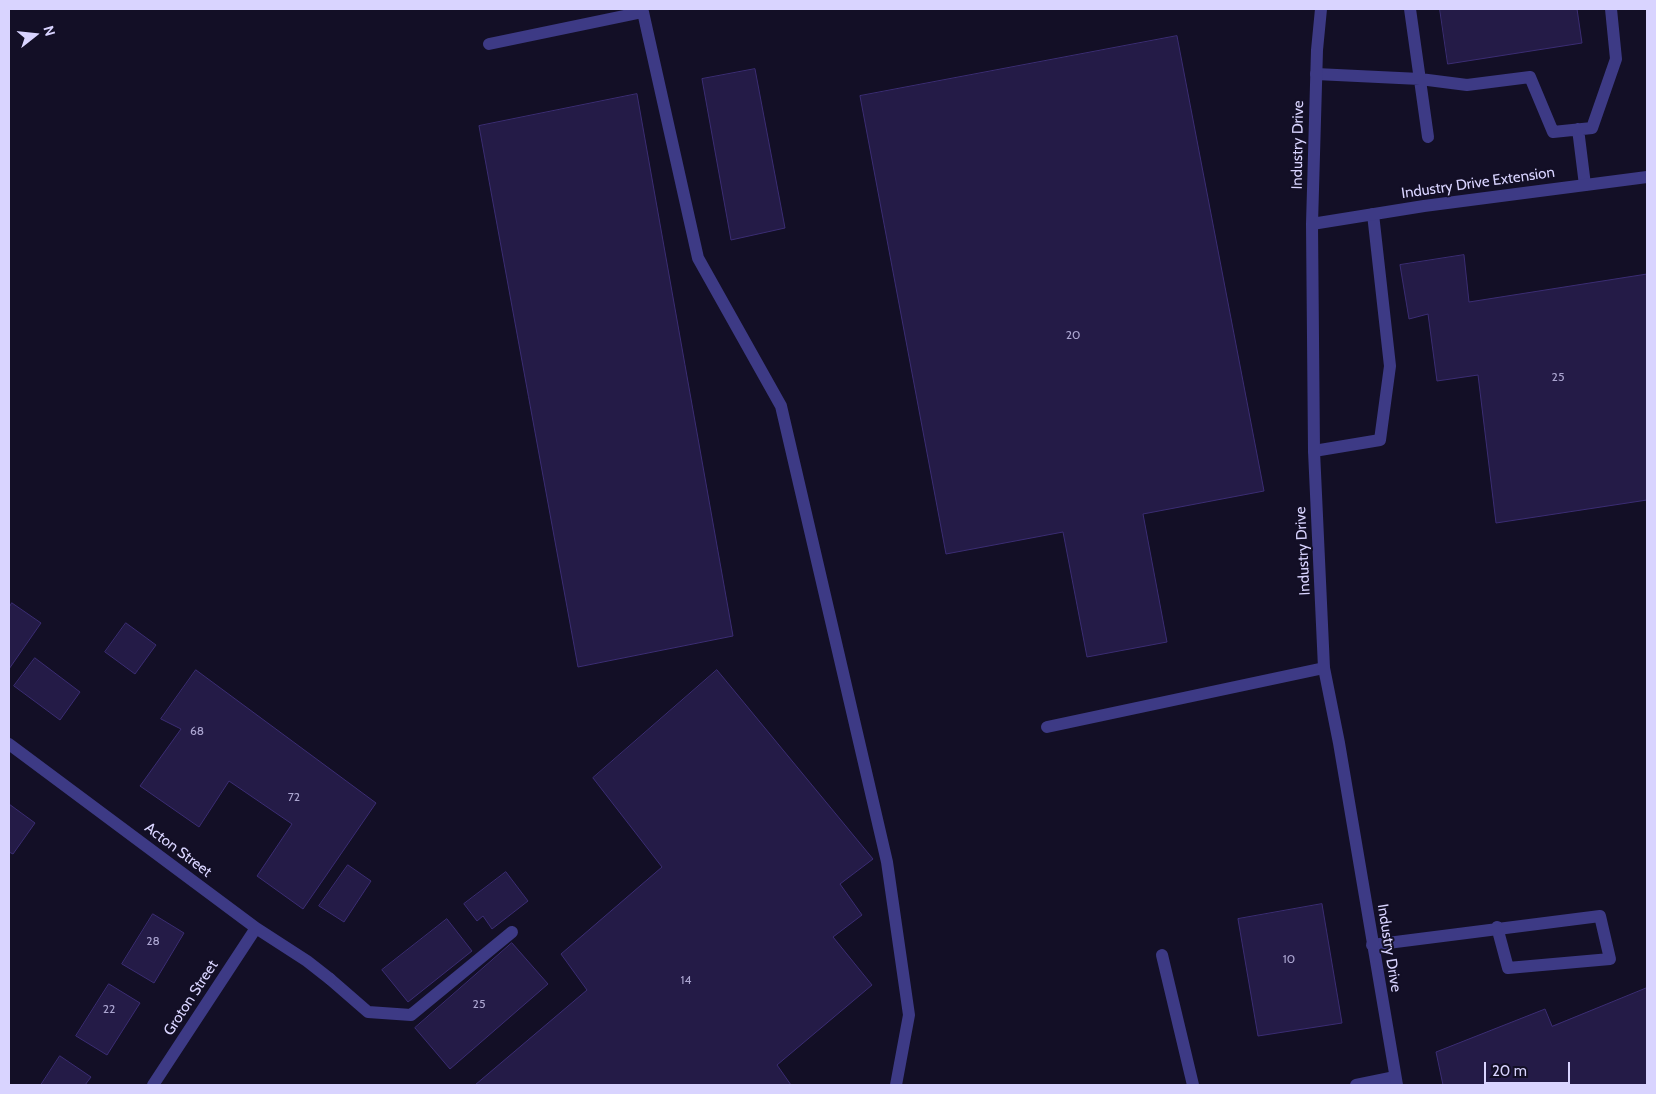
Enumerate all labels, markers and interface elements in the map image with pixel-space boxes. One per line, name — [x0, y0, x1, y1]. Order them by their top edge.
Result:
north arrow — [10, 10, 60, 60]
text: N — [39, 24, 59, 38]
street label: Industry Drive — [1288, 100, 1308, 190]
street label: Industry Drive Extension — [1400, 163, 1556, 203]
house number: 20 — [1066, 328, 1080, 342]
house number: 25 — [1552, 370, 1564, 384]
street label: Industry Drive — [1292, 506, 1314, 596]
house number: 68 — [190, 724, 204, 738]
house number: 72 — [288, 790, 300, 804]
street label: Acton Street — [141, 819, 215, 881]
street label: Industry Drive — [1373, 903, 1405, 993]
house number: 28 — [146, 934, 160, 948]
house number: 10 — [1283, 952, 1295, 966]
street label: Groton Street — [160, 957, 222, 1039]
house number: 14 — [681, 973, 691, 987]
house number: 25 — [473, 997, 485, 1011]
house number: 22 — [103, 1002, 115, 1016]
scale bar — [1486, 1052, 1572, 1084]
text: 20 m — [1492, 1062, 1527, 1080]

